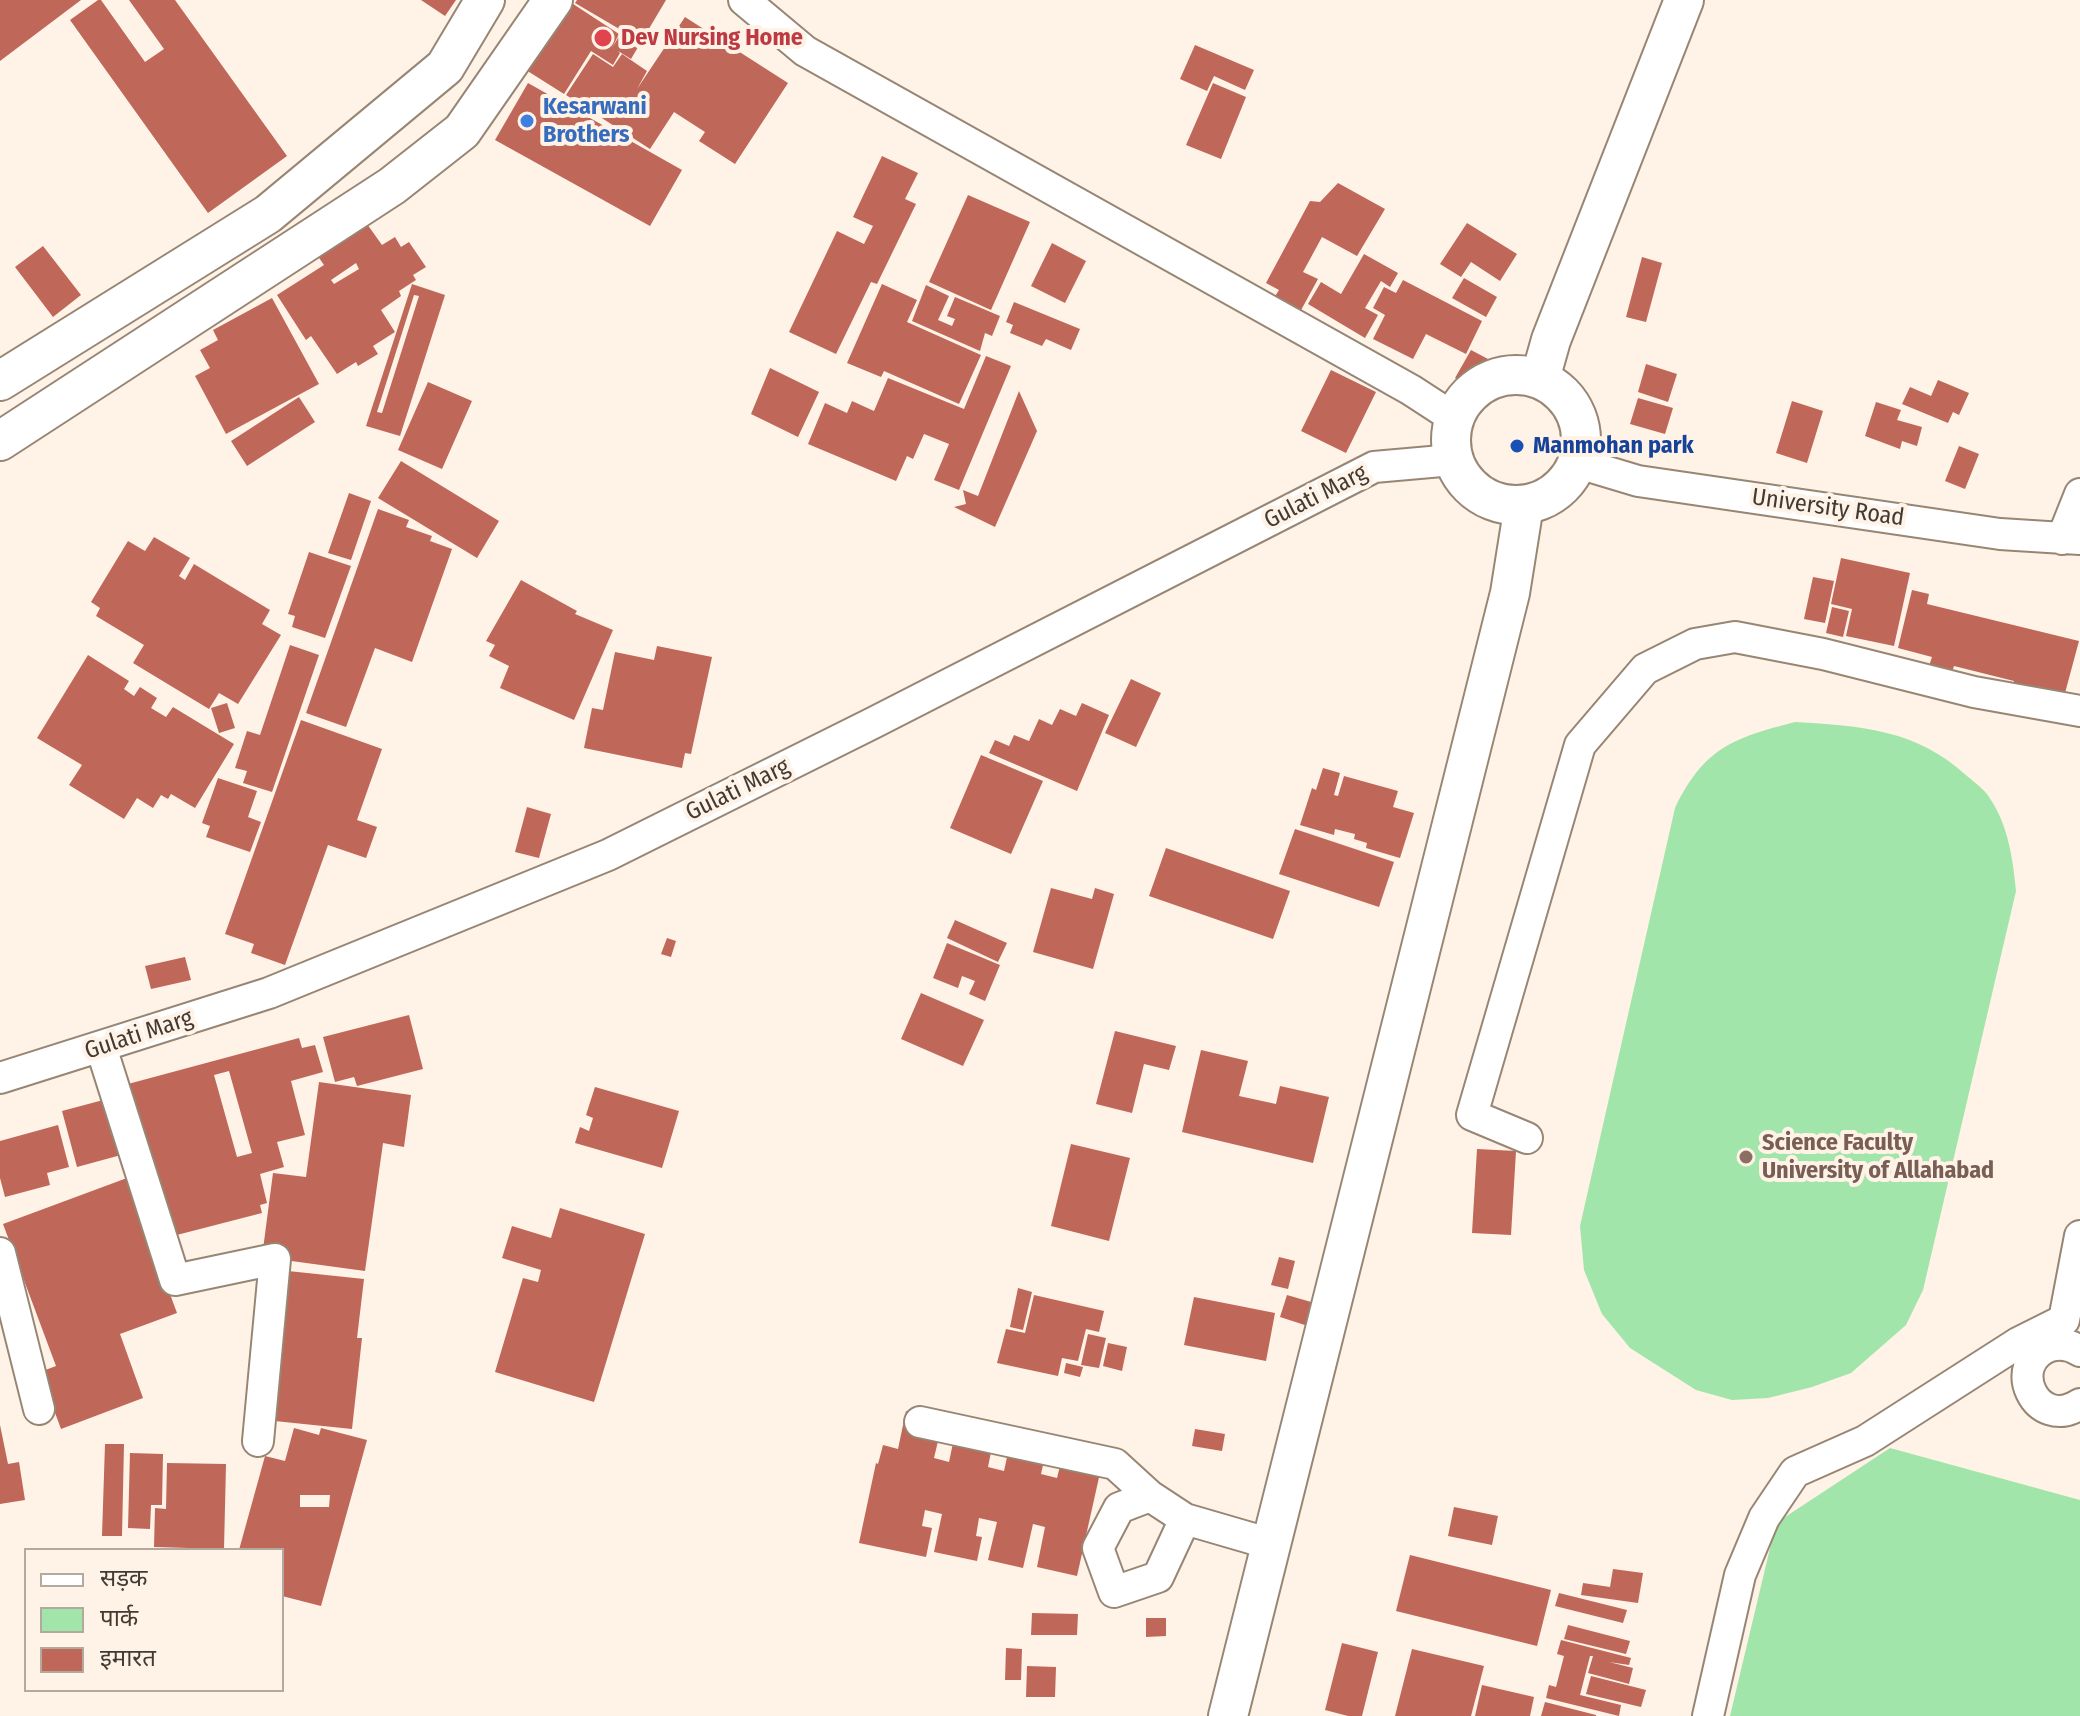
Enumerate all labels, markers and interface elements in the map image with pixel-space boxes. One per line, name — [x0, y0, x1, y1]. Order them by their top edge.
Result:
place label: Dev Nursing Home — [621, 24, 803, 52]
marker: Dev Nursing Home — [592, 27, 614, 49]
place label: Kesarwani Brothers — [543, 93, 647, 149]
marker: Kesarwani Brothers — [518, 112, 536, 130]
place label: Manmohan park — [1533, 432, 1694, 460]
marker: Manmohan park — [1508, 437, 1526, 455]
street label: Gulati Marg — [1260, 459, 1372, 535]
street label: University Road — [1750, 483, 1906, 533]
street label: Gulati Marg — [681, 753, 795, 827]
street label: Gulati Marg — [81, 1004, 197, 1066]
place label: Science Faculty University of Allahabad — [1762, 1129, 1994, 1185]
marker: Science Faculty University of Allahabad — [1737, 1148, 1755, 1166]
legend — [24, 1548, 284, 1692]
text: सड़क — [100, 1564, 148, 1592]
text: पार्क — [100, 1604, 138, 1632]
text: इमारत — [100, 1644, 156, 1672]

